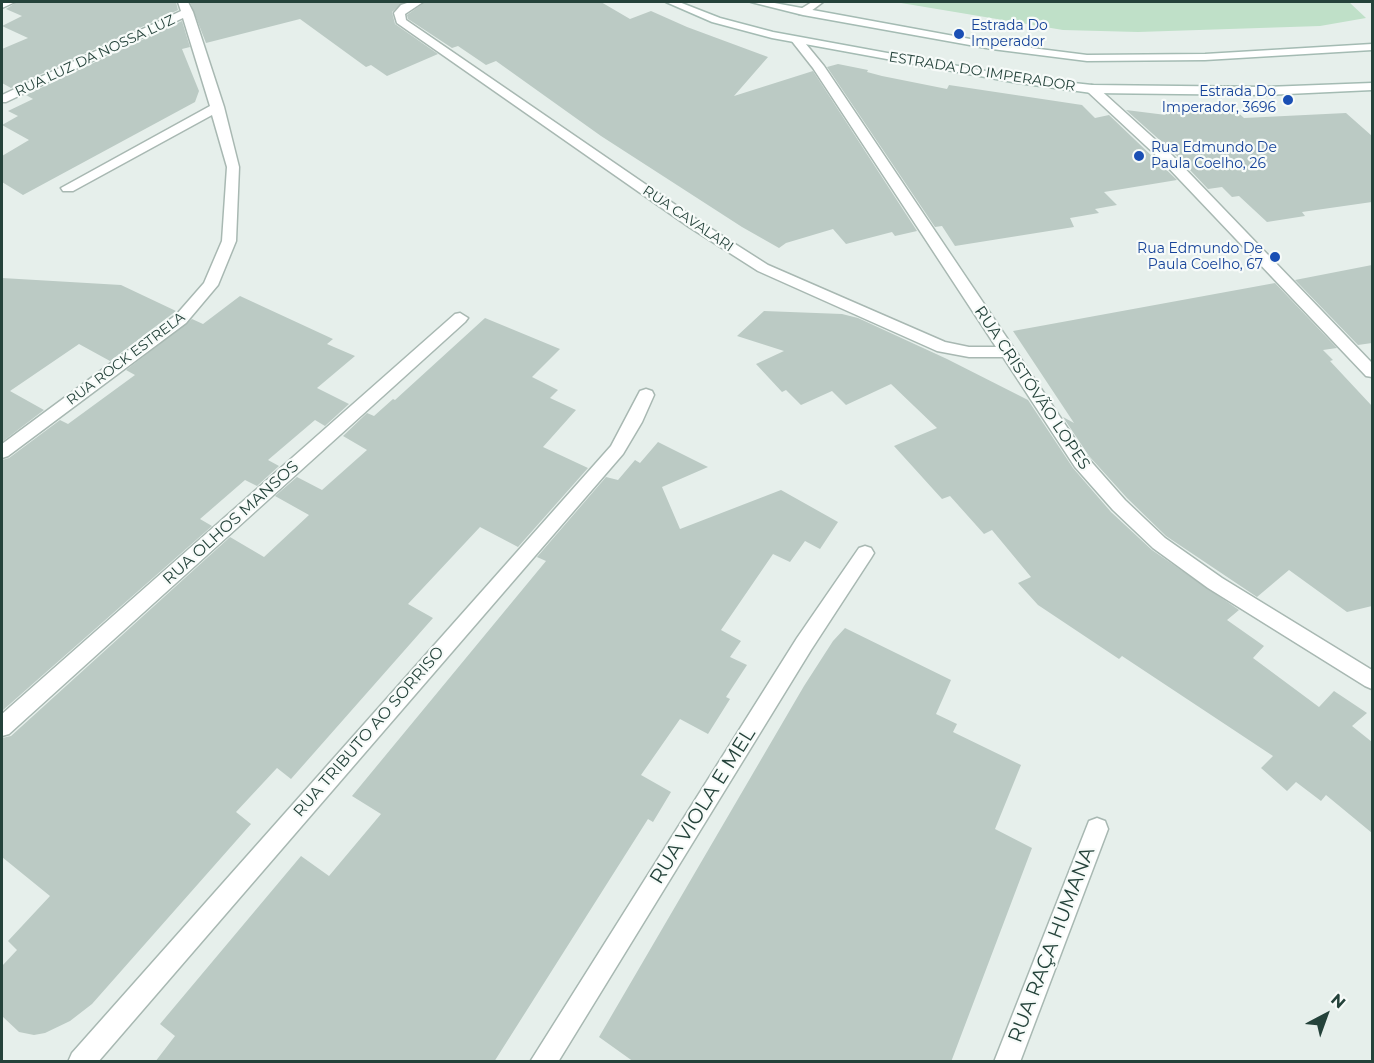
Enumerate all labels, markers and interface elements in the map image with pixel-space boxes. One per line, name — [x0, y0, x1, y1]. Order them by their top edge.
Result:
street label: RUA LUZ DA NOSSA LUZ — [13, 12, 177, 100]
place label: Estrada Do Imperador — [971, 18, 1048, 50]
marker: Estrada Do Imperador — [952, 27, 966, 41]
street label: ESTRADA DO IMPERADOR — [888, 49, 1076, 95]
place label: Estrada Do Imperador, 3696 — [1162, 84, 1276, 116]
marker: Estrada Do Imperador, 3696 — [1281, 93, 1295, 107]
place label: Rua Edmundo De Paula Coelho, 26 — [1151, 140, 1277, 172]
marker: Rua Edmundo De Paula Coelho, 26 — [1132, 149, 1146, 163]
street label: RUA CAVALARI — [639, 182, 737, 256]
place label: Rua Edmundo De Paula Coelho, 67 — [1137, 241, 1263, 274]
marker: Rua Edmundo De Paula Coelho, 67 — [1268, 250, 1282, 264]
street label: RUA CRISTÓVÃO LOPES — [970, 303, 1094, 473]
street label: RUA ROCK ESTRELA — [64, 309, 188, 409]
street label: RUA OLHOS MANSOS — [159, 457, 303, 589]
street label: RUA TRIBUTO AO SORRISO — [290, 643, 448, 821]
street label: RUA VIOLA E MEL — [645, 723, 761, 889]
street label: RUA RAÇA HUMANA — [1004, 844, 1100, 1046]
north arrow — [1296, 985, 1356, 1045]
text: N — [1327, 990, 1349, 1012]

